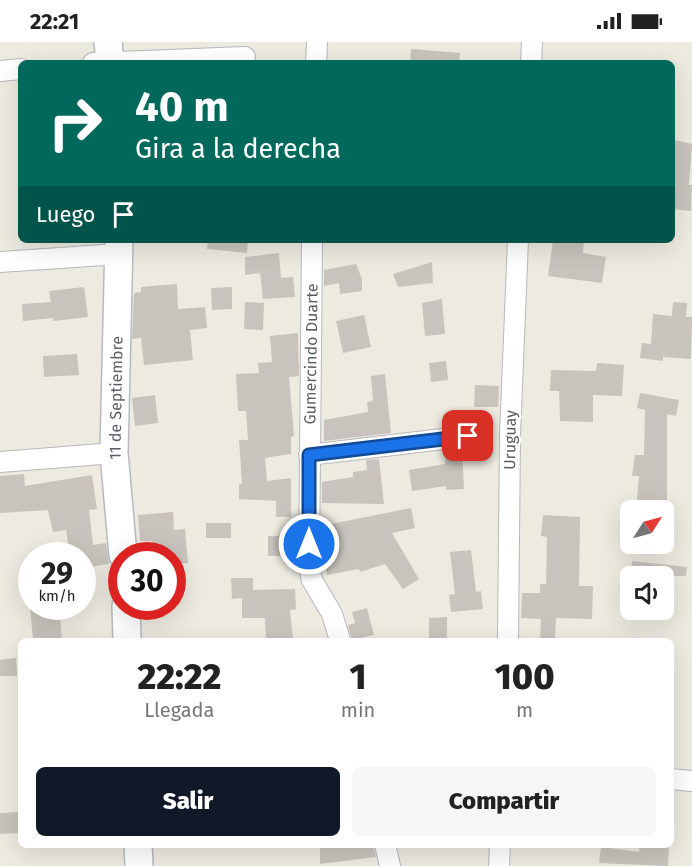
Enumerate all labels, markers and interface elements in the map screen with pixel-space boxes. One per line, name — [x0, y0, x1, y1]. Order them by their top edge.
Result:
text: 22:21 — [30, 8, 79, 35]
text: 40 m — [135, 82, 229, 132]
icon: right — [36, 84, 114, 162]
text: Gira a la derecha — [135, 133, 341, 165]
icon: arrive — [107, 198, 140, 231]
text: Luego — [36, 201, 95, 228]
street label: Gumercindo Duarte — [300, 283, 322, 425]
street label: 11 de Septiembre — [105, 336, 127, 460]
pin — [442, 410, 493, 461]
street label: Uruguay — [500, 410, 520, 470]
icon: arrive — [451, 419, 484, 452]
north arrow — [620, 500, 674, 554]
map controls — [620, 500, 674, 620]
position arrow — [277, 512, 341, 576]
speed limit sign: 30 — [108, 542, 186, 620]
text: 29 — [41, 556, 73, 592]
button: sound — [620, 566, 674, 620]
text: km/h — [38, 587, 76, 605]
text: 22:22 — [137, 655, 221, 699]
text: 1 — [350, 655, 367, 699]
text: 100 — [495, 655, 555, 699]
text: Llegada — [144, 698, 214, 722]
text: min — [341, 698, 375, 722]
text: m — [516, 698, 533, 722]
button: Salir — [36, 767, 340, 836]
button: Compartir — [352, 767, 656, 836]

